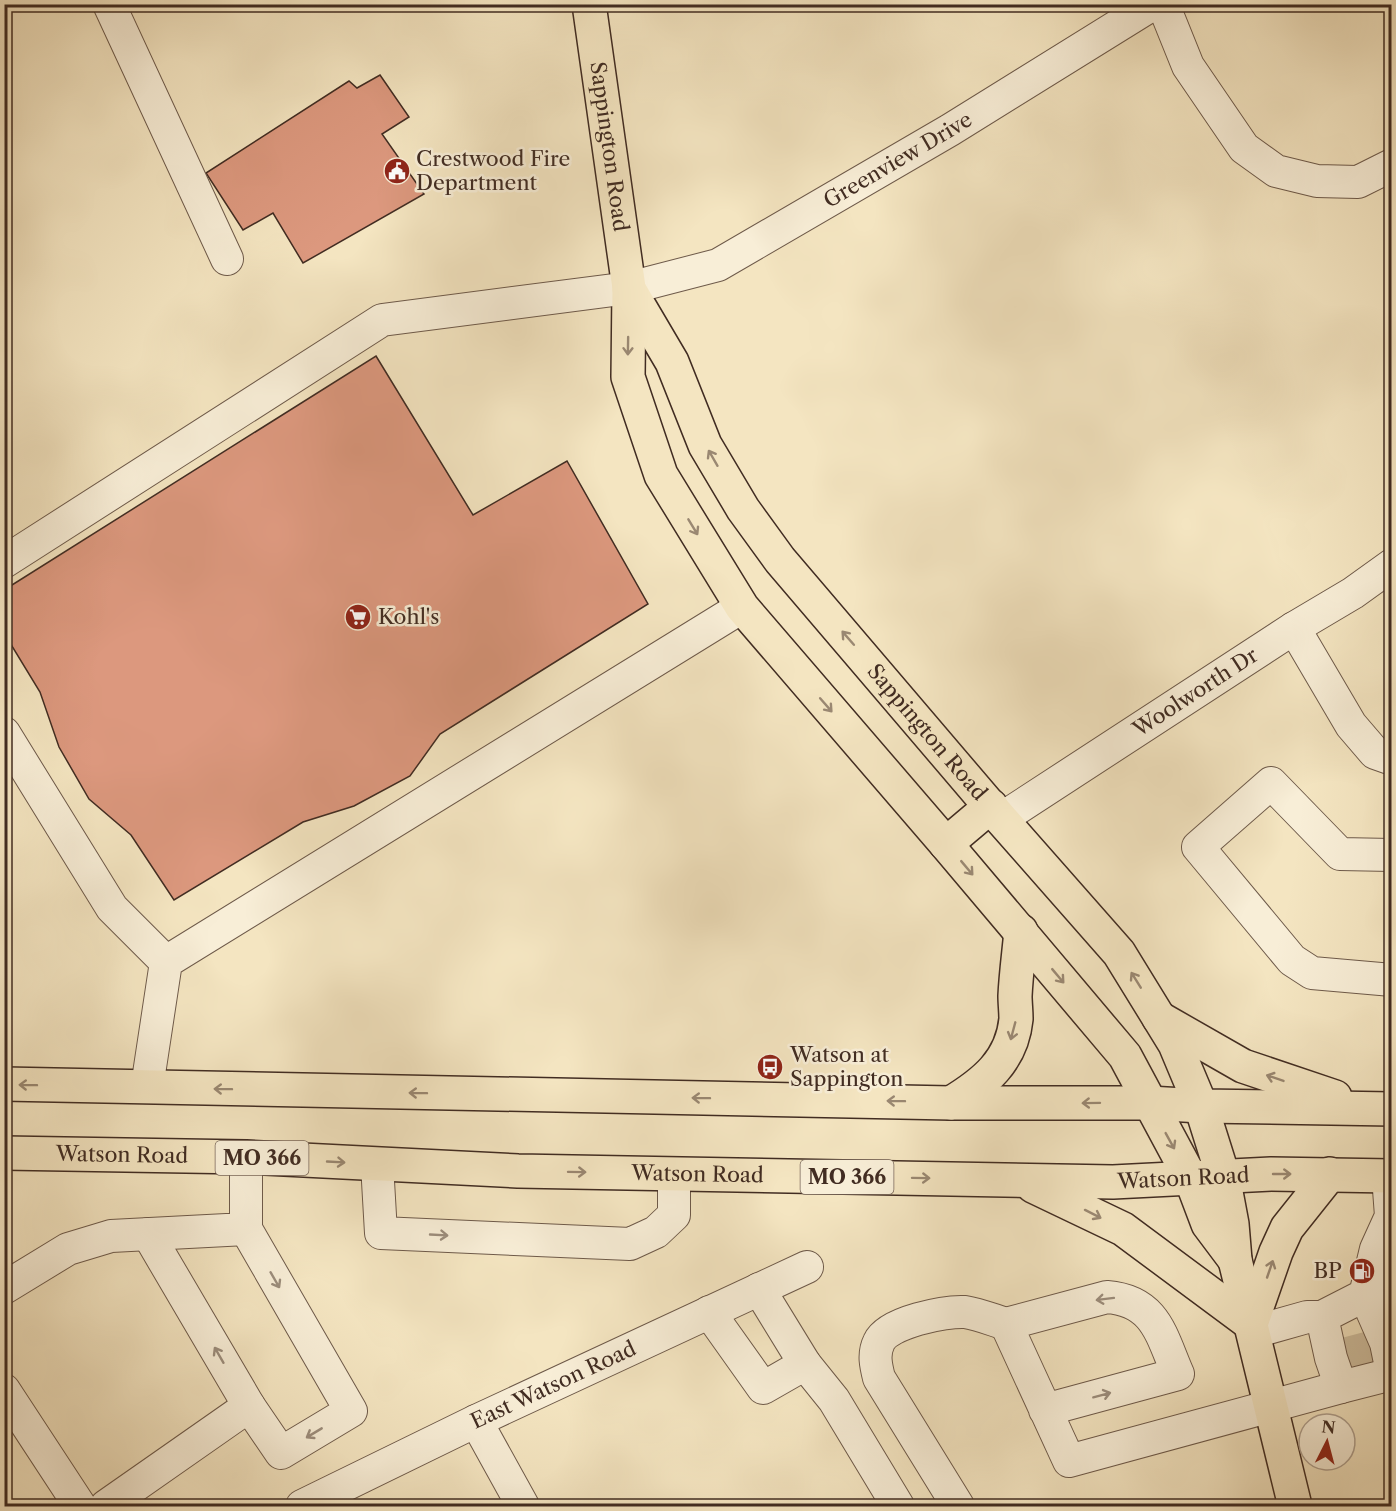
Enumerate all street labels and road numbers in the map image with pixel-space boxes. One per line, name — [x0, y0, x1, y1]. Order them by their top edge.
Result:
street label: Sappington Road — [585, 60, 634, 233]
street label: Greenview Drive — [819, 106, 976, 213]
street label: Woolworth Dr — [1127, 642, 1262, 742]
street label: Sappington Road — [862, 659, 993, 805]
street label: Watson Road — [55, 1141, 189, 1168]
road number: MO 366 — [216, 1141, 308, 1175]
street label: Watson Road — [630, 1160, 764, 1188]
road number: MO 366 — [800, 1160, 894, 1194]
street label: Watson Road — [1116, 1162, 1250, 1194]
street label: East Watson Road — [467, 1335, 640, 1434]

